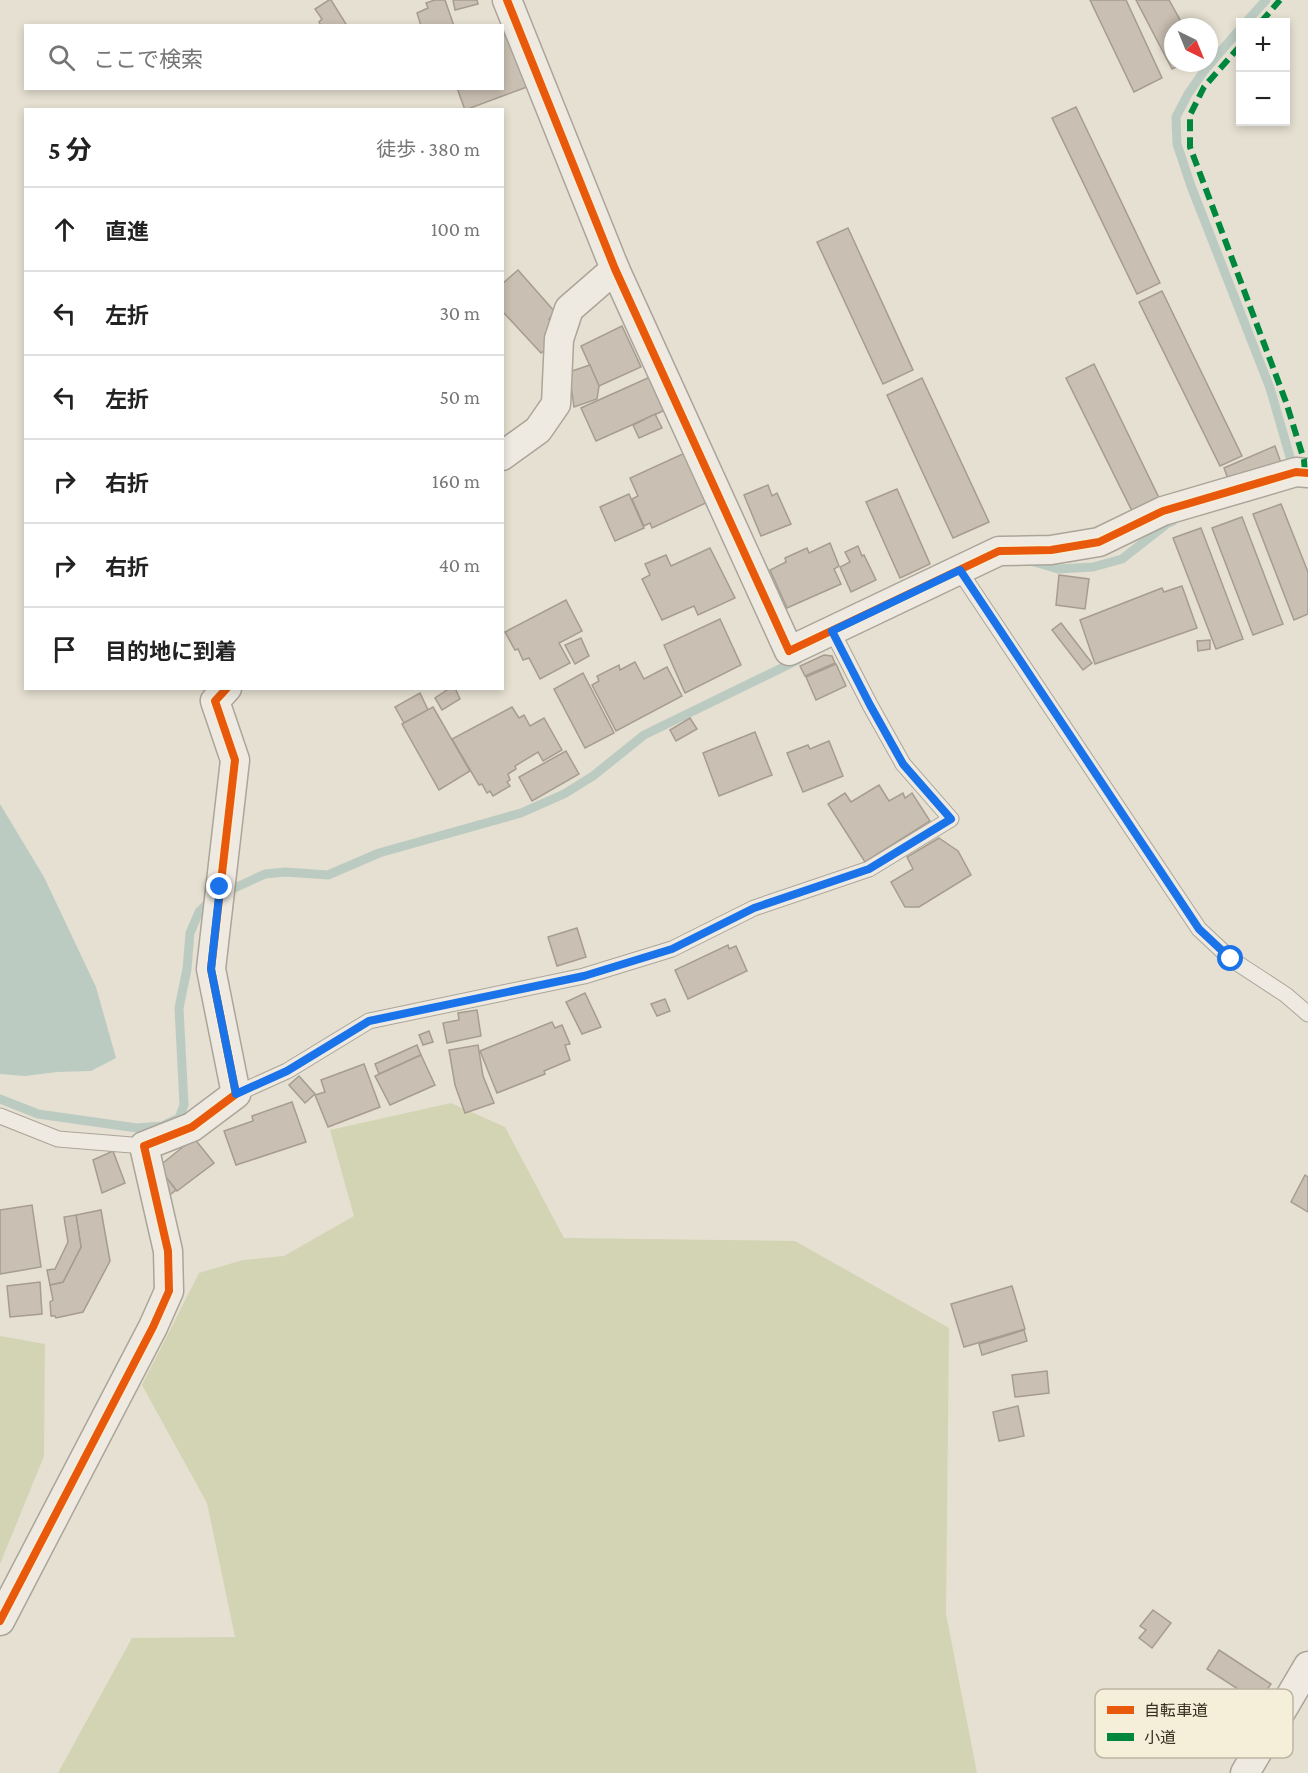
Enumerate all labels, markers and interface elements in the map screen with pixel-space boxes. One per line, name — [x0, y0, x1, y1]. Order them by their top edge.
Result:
north arrow — [1164, 18, 1218, 72]
map controls — [1236, 18, 1290, 126]
button: + — [1236, 18, 1290, 72]
search box — [24, 24, 504, 90]
icon: search — [45, 41, 78, 74]
text: ここで検索 — [93, 47, 203, 72]
button: − — [1236, 72, 1290, 126]
text: 5 分 — [48, 136, 92, 165]
text: 徒歩 · 380 m — [376, 138, 480, 160]
icon: ahead — [48, 213, 81, 246]
text: 100 m — [431, 218, 480, 240]
text: 直進 — [105, 219, 149, 244]
icon: left — [48, 297, 81, 330]
text: 30 m — [439, 302, 480, 324]
text: 左折 — [105, 303, 149, 328]
icon: left — [48, 381, 81, 414]
text: 50 m — [439, 386, 480, 408]
text: 左折 — [105, 387, 149, 412]
icon: right — [48, 465, 81, 498]
text: 160 m — [432, 470, 480, 492]
text: 右折 — [105, 471, 149, 496]
icon: right — [48, 549, 81, 582]
text: 40 m — [439, 554, 480, 576]
text: 右折 — [105, 555, 149, 580]
icon: arrive — [48, 633, 81, 666]
text: 目的地に到着 — [105, 639, 237, 664]
route end — [206, 873, 232, 899]
route start — [1217, 945, 1243, 971]
legend — [1095, 1689, 1293, 1758]
text: 自転車道 — [1144, 1702, 1208, 1719]
text: 小道 — [1144, 1729, 1176, 1746]

